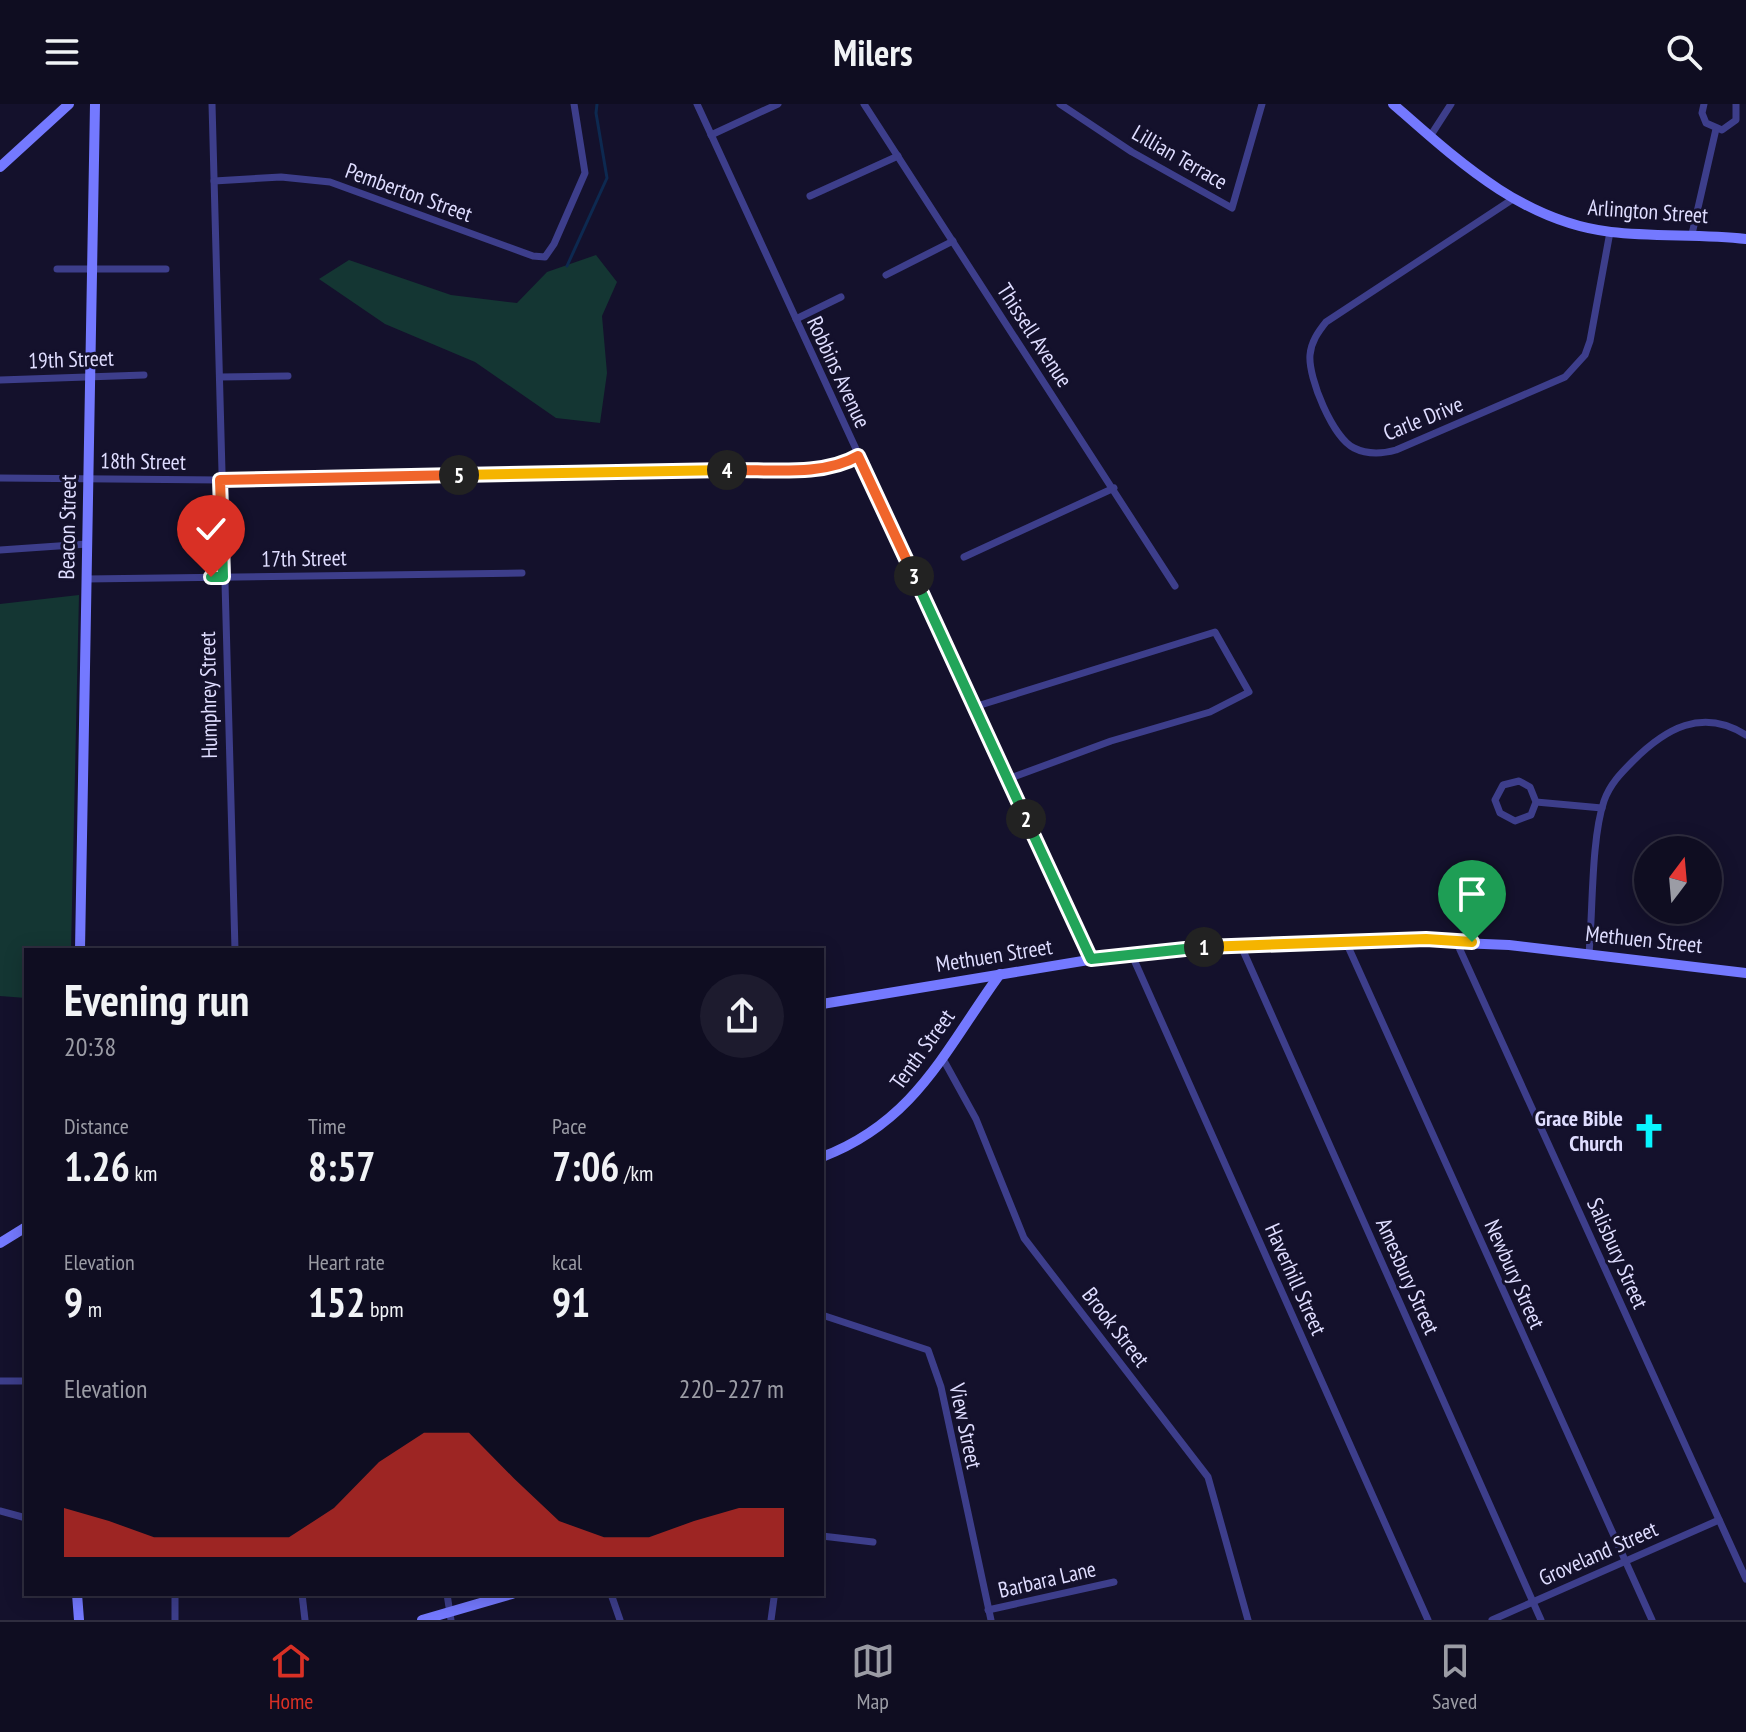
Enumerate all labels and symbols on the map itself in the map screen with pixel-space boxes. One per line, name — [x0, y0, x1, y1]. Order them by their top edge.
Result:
street label: Lillian Terrace — [1127, 118, 1233, 196]
street label: Pemberton Street — [342, 156, 476, 228]
street label: Arlington Street — [1587, 193, 1709, 229]
street label: Thissell Avenue — [991, 278, 1079, 392]
street label: Robbins Avenue — [801, 312, 877, 432]
street label: 19th Street — [28, 344, 114, 374]
street label: Carle Drive — [1379, 389, 1467, 447]
street label: 18th Street — [100, 446, 186, 476]
pin: 4 — [707, 450, 747, 490]
pin: 5 — [439, 455, 479, 495]
street label: Beacon Street — [52, 474, 82, 580]
pin — [177, 495, 245, 577]
street label: 17th Street — [261, 543, 347, 573]
pin: 3 — [894, 556, 934, 596]
street label: Humphrey Street — [193, 631, 223, 759]
pin: 2 — [1006, 799, 1046, 839]
north arrow — [1634, 836, 1722, 924]
pin — [1438, 860, 1506, 942]
street label: Methuen Street — [1584, 919, 1704, 959]
pin: 1 — [1184, 927, 1224, 967]
street label: Methuen Street — [934, 932, 1054, 978]
street label: Tenth Street — [884, 1003, 960, 1095]
place label: Grace Bible Church — [1535, 1104, 1623, 1157]
church icon: Grace Bible Church — [1630, 1112, 1668, 1150]
street label: Salisbury Street — [1581, 1193, 1655, 1313]
street label: Amesbury Street — [1370, 1214, 1446, 1338]
street label: Newbury Street — [1478, 1215, 1552, 1333]
street label: Haverhill Street — [1259, 1219, 1333, 1339]
street label: Brook Street — [1076, 1281, 1156, 1373]
street label: View Street — [943, 1380, 989, 1471]
street label: Groveland Street — [1534, 1514, 1662, 1592]
street label: Barbara Lane — [995, 1554, 1099, 1604]

